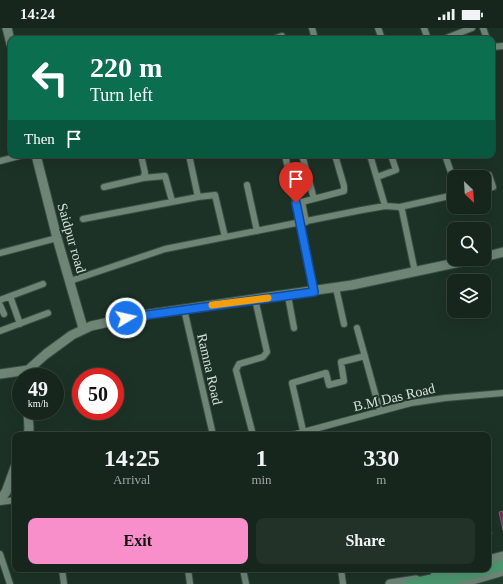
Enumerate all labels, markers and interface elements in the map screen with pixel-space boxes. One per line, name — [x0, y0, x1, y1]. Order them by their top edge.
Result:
text: 14:24 — [20, 6, 55, 22]
icon: left — [24, 52, 76, 104]
text: 220 m — [90, 52, 162, 83]
text: Turn left — [90, 85, 153, 105]
icon: arrive — [63, 128, 85, 150]
text: Then — [24, 131, 55, 147]
pin — [279, 162, 313, 203]
icon: arrive — [285, 168, 307, 190]
north arrow — [447, 170, 491, 214]
map controls — [447, 170, 491, 318]
street label: Saidpur road — [54, 201, 89, 275]
button: search — [447, 222, 491, 266]
button: layers — [447, 274, 491, 318]
position arrow — [105, 297, 147, 339]
street label: Ramna Road — [194, 332, 225, 406]
speed limit sign: 50 — [72, 368, 124, 420]
text: 49 — [28, 378, 48, 400]
street label: B.M Das Road — [352, 381, 437, 414]
text: km/h — [28, 398, 48, 409]
text: 14:25 — [104, 445, 160, 471]
text: 1 — [255, 445, 267, 471]
text: 330 — [363, 445, 399, 471]
text: Arrival — [113, 472, 150, 487]
text: min — [251, 472, 272, 487]
text: m — [376, 472, 386, 487]
button: Exit — [28, 518, 248, 564]
button: Share — [256, 518, 475, 564]

